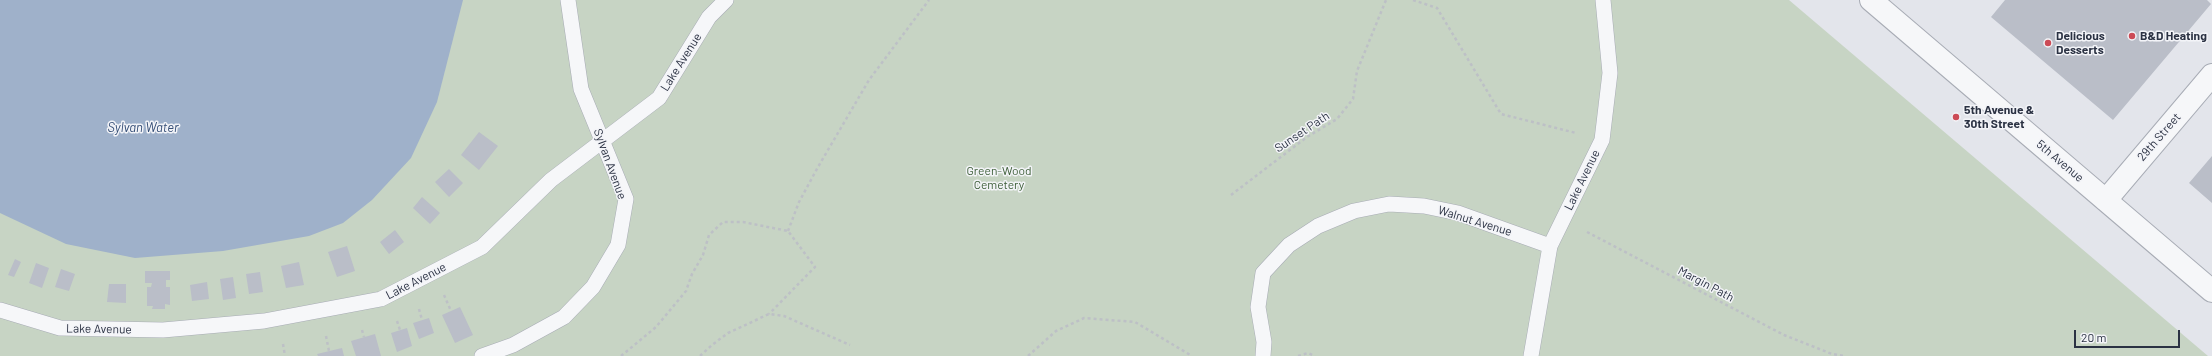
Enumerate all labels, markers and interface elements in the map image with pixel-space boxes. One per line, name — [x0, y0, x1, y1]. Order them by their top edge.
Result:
place label: Delicious Desserts — [2056, 29, 2105, 57]
place label: B&D Heating — [2140, 29, 2207, 43]
street label: Lake Avenue — [657, 30, 705, 94]
marker: B&D Heating — [2127, 31, 2137, 41]
marker: Delicious Desserts — [2043, 38, 2053, 48]
place label: 5th Avenue & 30th Street — [1964, 103, 2034, 131]
street label: Sunset Path — [1272, 108, 1332, 156]
street label: 29th Street — [2134, 110, 2184, 164]
marker: 5th Avenue & 30th Street — [1951, 112, 1961, 122]
water label: Sylvan Water — [107, 120, 179, 136]
street label: Sylvan Avenue — [591, 127, 629, 201]
street label: 5th Avenue — [2033, 137, 2087, 185]
street label: Lake Avenue — [1561, 147, 1603, 213]
park label: Green-Wood Cemetery — [966, 164, 1032, 192]
street label: Walnut Avenue — [1436, 203, 1514, 239]
street label: Lake Avenue — [383, 260, 449, 302]
street label: Margin Path — [1676, 263, 1736, 305]
street label: Lake Avenue — [66, 321, 132, 337]
scale bar — [2076, 322, 2182, 348]
text: 20 m — [2081, 330, 2107, 344]

